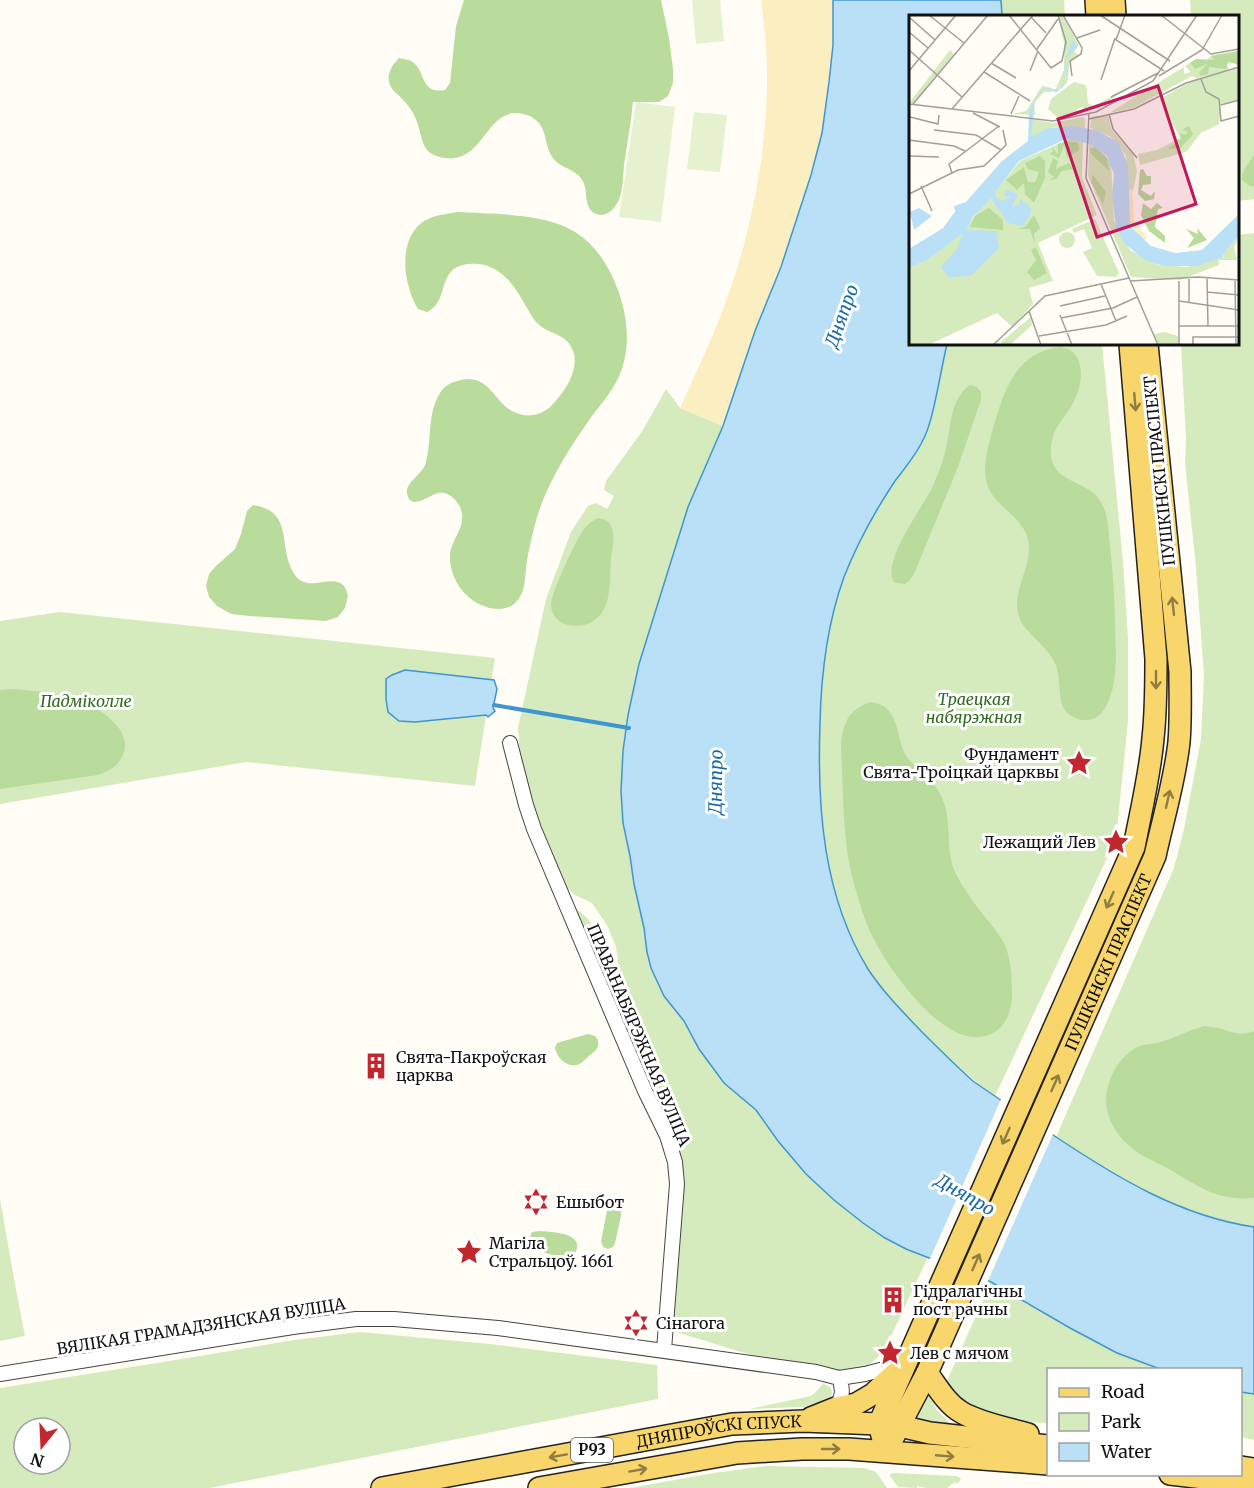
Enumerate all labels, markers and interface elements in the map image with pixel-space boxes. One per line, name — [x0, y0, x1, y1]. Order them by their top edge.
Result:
inset map — [909, 15, 1239, 345]
water label: Дняпро — [819, 281, 863, 352]
street label: ПУШКІНСКІ ПРАСПЕКТ — [1139, 375, 1179, 567]
one-way arrow — [1130, 391, 1141, 411]
one-way arrow — [1167, 596, 1178, 616]
one-way arrow — [1150, 669, 1162, 689]
park label: Траецкая набярэжная — [926, 689, 1022, 727]
park label: Падміколле — [40, 691, 132, 711]
place label: Фундамент Свята-Троіцкай царквы — [863, 744, 1059, 782]
place icon: Фундамент Свята-Троіцкай царквы — [1064, 748, 1094, 778]
water label: Дняпро — [703, 749, 728, 817]
one-way arrow — [1162, 790, 1174, 809]
place icon: Лежащий Лев — [1101, 827, 1131, 857]
place label: Лежащий Лев — [983, 832, 1096, 852]
street label: ПУШКІНСКІ ПРАСПЕКТ — [1060, 871, 1156, 1054]
one-way arrow — [1104, 891, 1115, 909]
street label: ПРАВАНАБЯРЭЖНАЯ ВУЛІЦА — [583, 921, 695, 1150]
place label: Свята-Пакроўская царква — [396, 1047, 546, 1085]
building icon: Свята-Пакроўская царква — [361, 1051, 391, 1081]
one-way arrow — [1050, 1075, 1061, 1093]
one-way arrow — [1000, 1127, 1011, 1145]
water label: Дняпро — [930, 1167, 999, 1221]
synagogue icon: Ешыбот — [521, 1187, 551, 1217]
place label: Ешыбот — [556, 1192, 624, 1212]
place label: Магіла Стральцоў. 1661 — [489, 1233, 613, 1271]
place icon: Магіла Стральцоў. 1661 — [454, 1237, 484, 1267]
one-way arrow — [971, 1253, 982, 1271]
place label: Гідралагічны пост рачны — [913, 1281, 1023, 1319]
building icon: Гідралагічны пост рачны — [878, 1285, 908, 1315]
street label: ВЯЛІКАЯ ГРАМАДЗЯНСКАЯ ВУЛІЦА — [55, 1293, 348, 1359]
synagogue icon: Сінагога — [621, 1308, 651, 1338]
place label: Сінагога — [656, 1313, 725, 1333]
place icon: Лев с мячом — [875, 1338, 905, 1368]
place label: Лев с мячом — [910, 1343, 1009, 1363]
legend — [1047, 1368, 1242, 1476]
text: Road — [1101, 1380, 1145, 1403]
text: Park — [1101, 1410, 1142, 1433]
street label: ДНЯПРОЎСКІ СПУСК — [635, 1411, 803, 1451]
north arrow — [12, 1416, 72, 1476]
road number: Р93 — [571, 1438, 613, 1462]
text: Water — [1100, 1440, 1152, 1463]
one-way arrow — [821, 1443, 841, 1455]
text: N — [28, 1449, 46, 1472]
one-way arrow — [549, 1451, 568, 1462]
one-way arrow — [934, 1451, 954, 1462]
one-way arrow — [628, 1464, 647, 1475]

